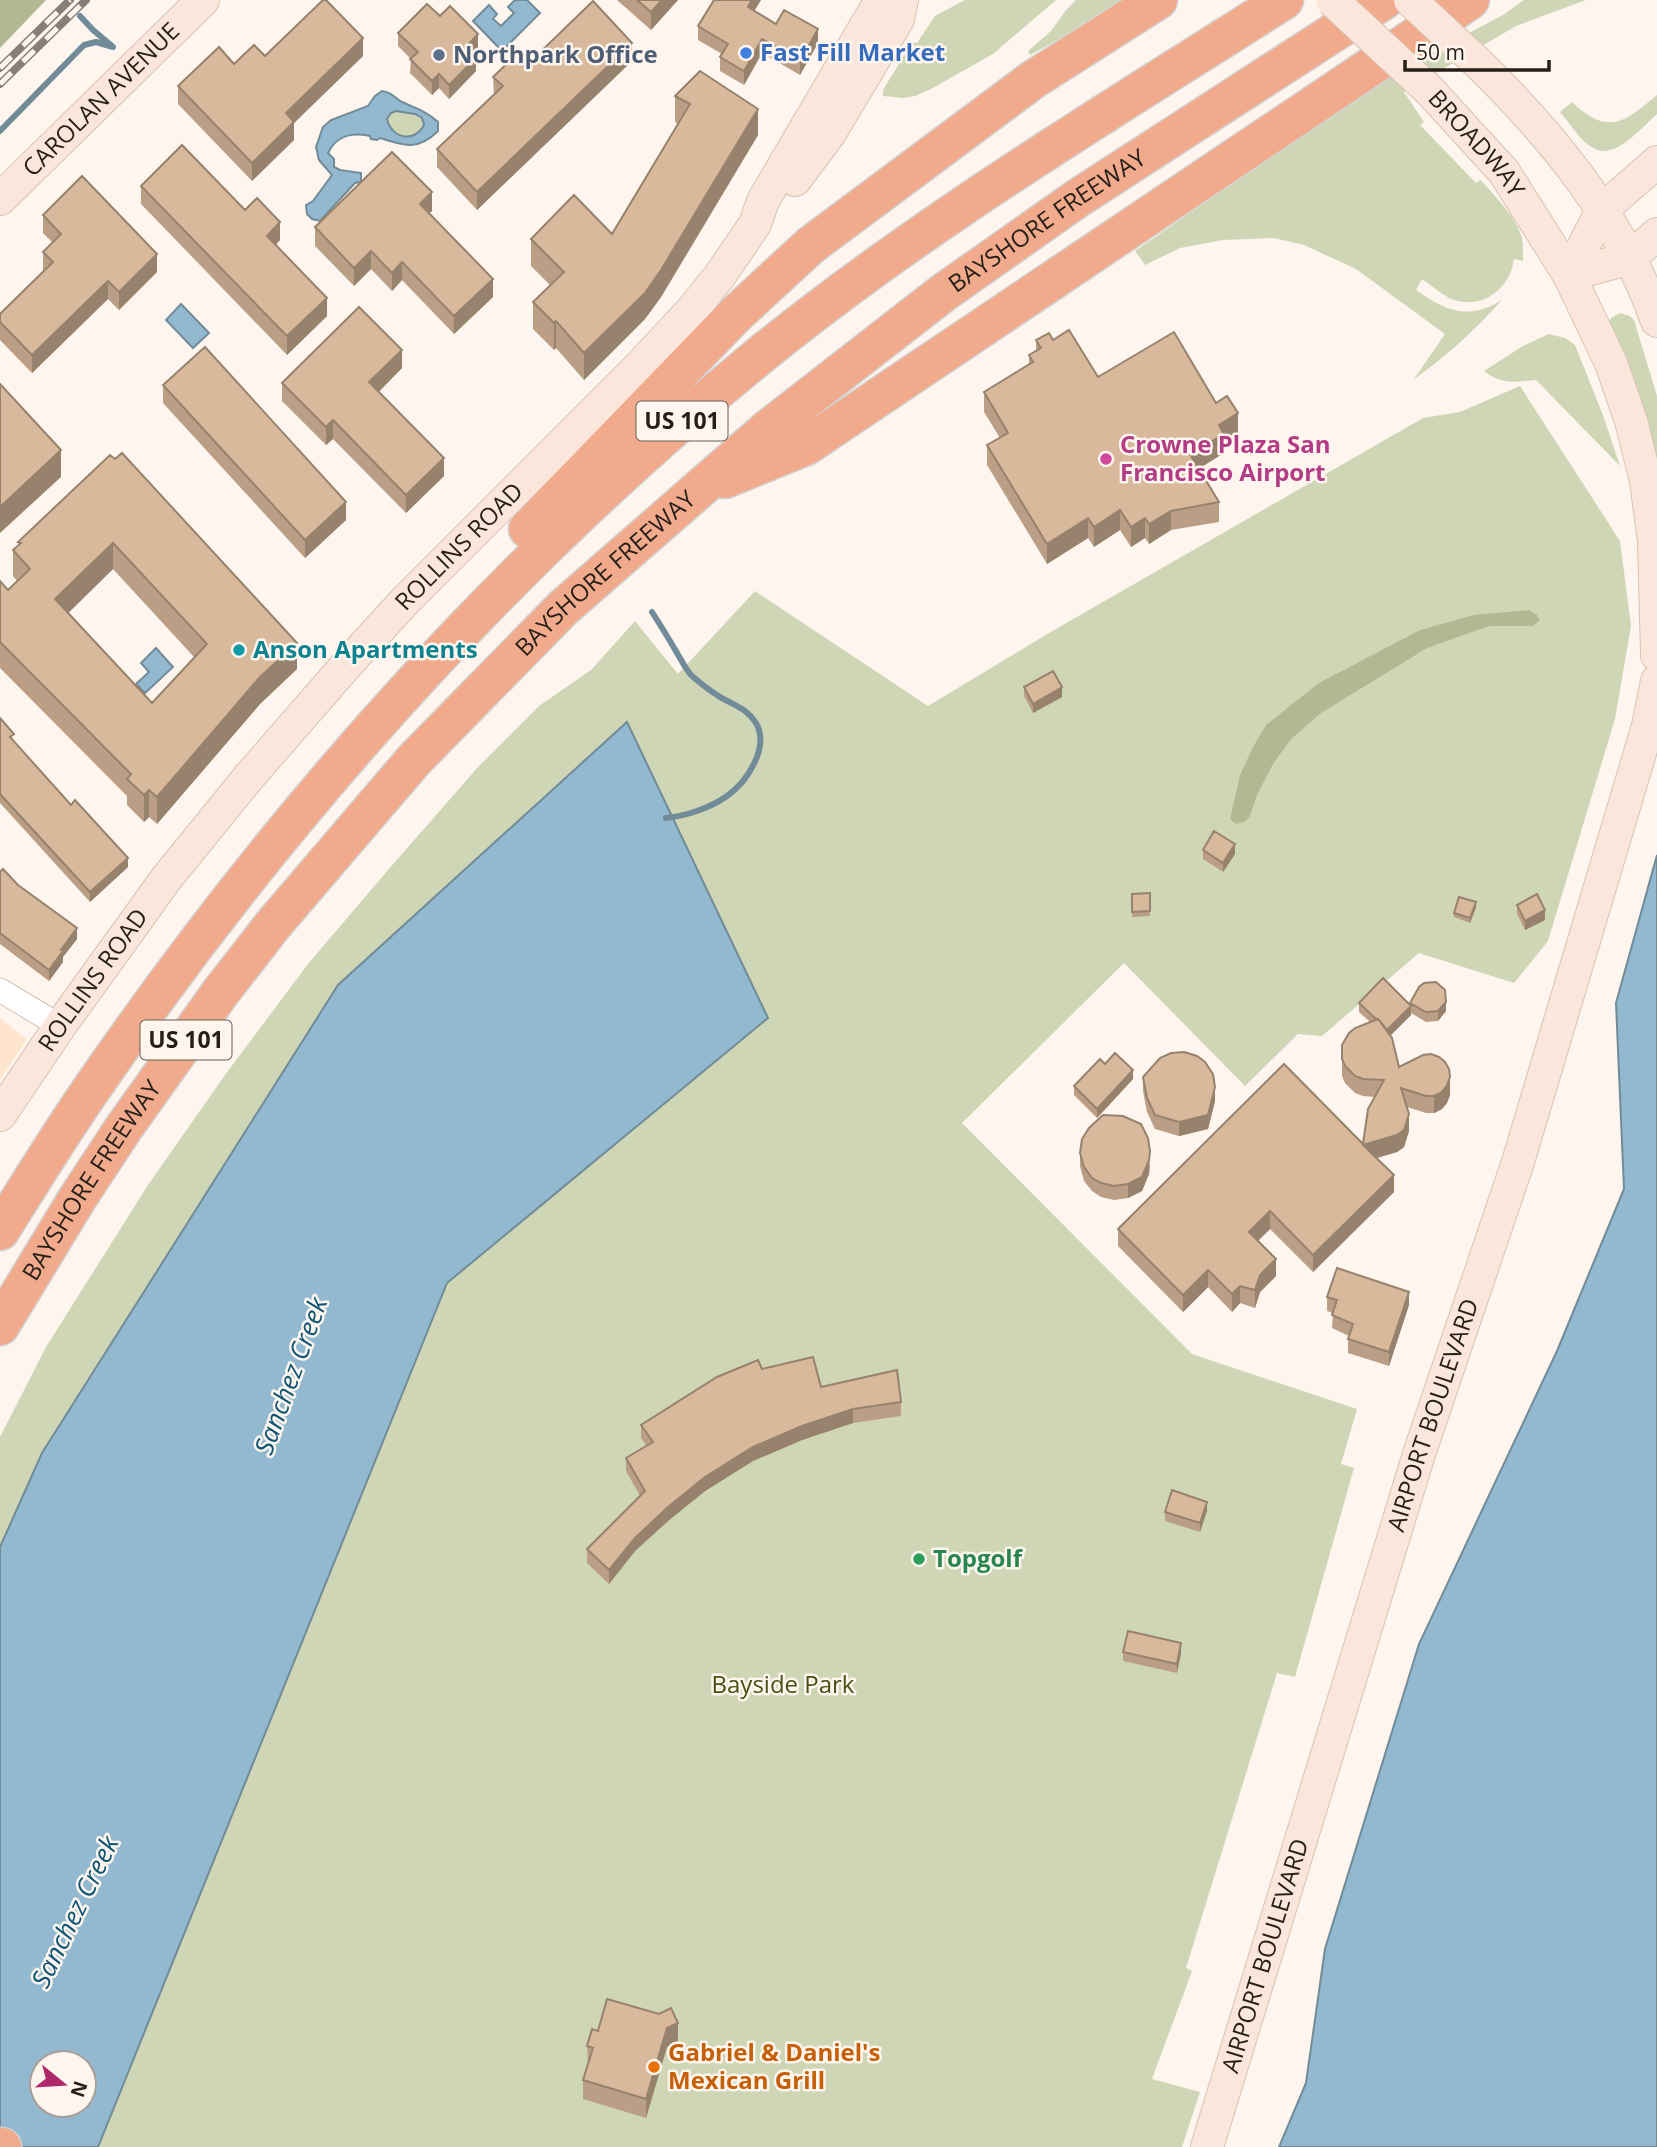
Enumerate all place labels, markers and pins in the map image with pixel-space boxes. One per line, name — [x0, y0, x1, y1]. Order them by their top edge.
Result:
place label: Fast Fill Market — [760, 35, 945, 68]
place label: Northpark Office — [453, 37, 658, 70]
marker: Fast Fill Market — [738, 45, 754, 61]
marker: Northpark Office — [431, 47, 447, 63]
place label: Crowne Plaza San Francisco Airport — [1120, 427, 1331, 488]
marker: Crowne Plaza San Francisco Airport — [1098, 451, 1114, 467]
place label: Anson Apartments — [253, 632, 478, 665]
marker: Anson Apartments — [231, 642, 247, 658]
place label: Topgolf — [933, 1541, 1024, 1574]
marker: Topgolf — [911, 1551, 927, 1567]
place label: Gabriel & Daniel's Mexican Grill — [668, 2035, 881, 2096]
marker: Gabriel & Daniel's Mexican Grill — [646, 2059, 662, 2075]

